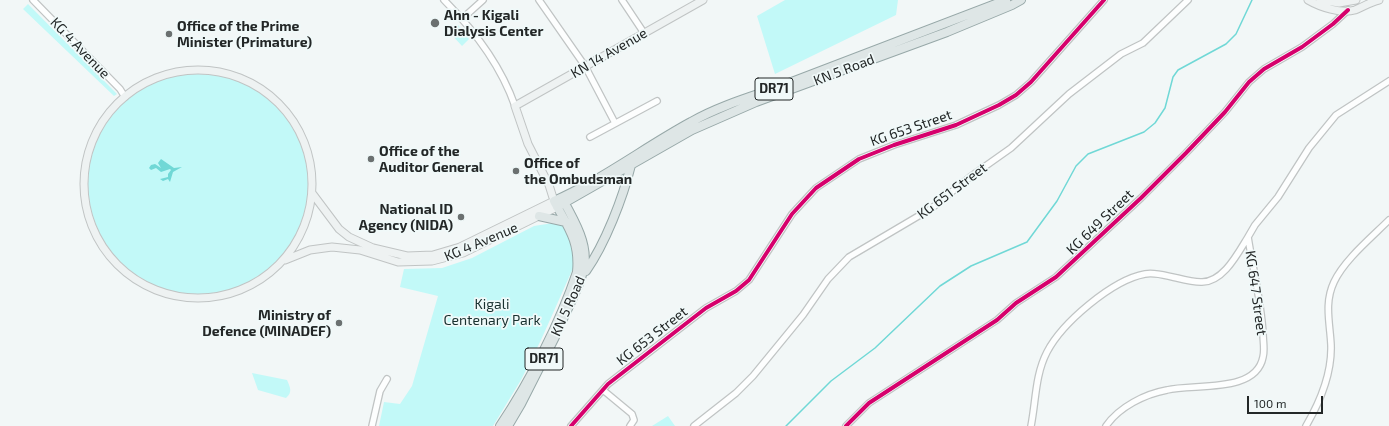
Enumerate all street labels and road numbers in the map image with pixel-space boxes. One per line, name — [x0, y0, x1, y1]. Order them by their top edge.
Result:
street label: KG 4 Avenue — [47, 14, 113, 82]
street label: KN 14 Avenue — [568, 24, 650, 82]
street label: KN 5 Road — [811, 51, 877, 89]
road number: DR71 — [755, 78, 793, 100]
street label: KG 653 Street — [868, 106, 954, 150]
street label: KG 651 Street — [914, 159, 990, 223]
street label: KG 649 Street — [1063, 186, 1137, 258]
street label: KG 4 Avenue — [442, 219, 520, 265]
street label: KG 647 Street — [1242, 249, 1270, 337]
street label: KN 5 Road — [547, 273, 589, 339]
street label: KG 653 Street — [613, 303, 691, 369]
road number: DR71 — [525, 348, 563, 370]

